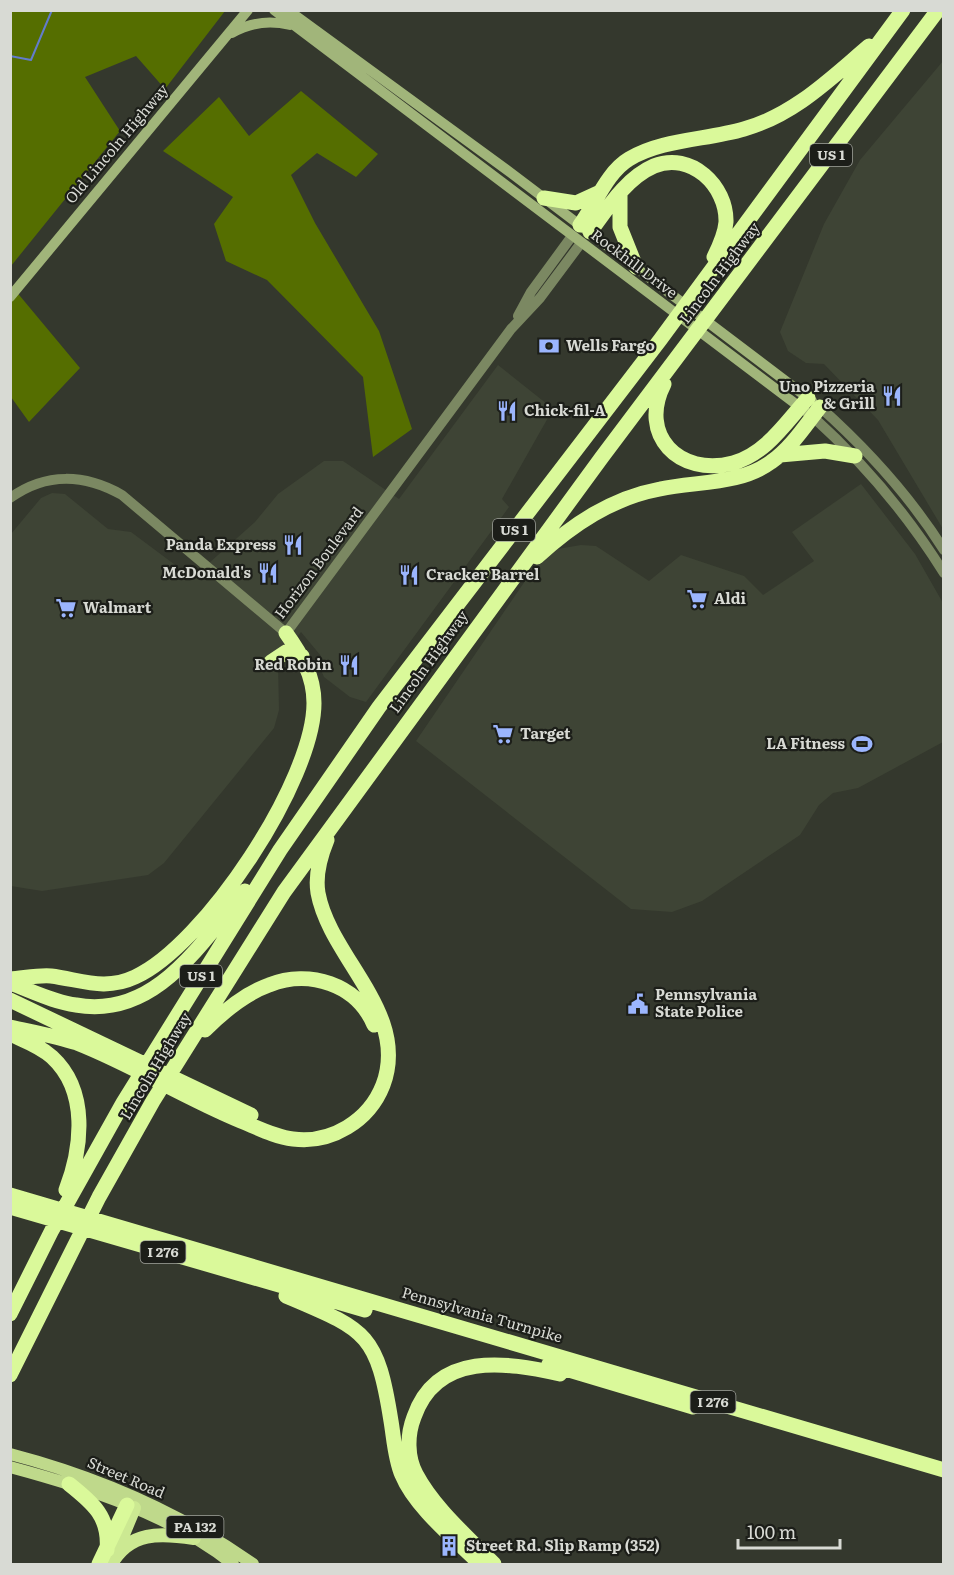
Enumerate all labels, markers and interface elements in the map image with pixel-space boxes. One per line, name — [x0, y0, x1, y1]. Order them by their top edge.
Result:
street label: Old Lincoln Highway — [59, 78, 173, 208]
road number: US 1 — [810, 144, 852, 166]
street label: Lincoln Highway — [673, 216, 765, 328]
street label: Rockhill Drive — [587, 223, 683, 303]
place label: Wells Fargo — [566, 333, 655, 356]
bank icon: Wells Fargo — [537, 334, 561, 358]
place label: Uno Pizzeria & Grill — [779, 374, 876, 414]
restaurant icon: Uno Pizzeria & Grill — [880, 384, 904, 408]
place label: Chick-fil-A — [524, 398, 606, 421]
restaurant icon: Chick-fil-A — [495, 399, 519, 423]
street label: Horizon Boulevard — [268, 501, 368, 623]
road number: US 1 — [493, 519, 535, 541]
place label: Panda Express — [166, 532, 277, 555]
restaurant icon: Panda Express — [281, 533, 305, 557]
place label: McDonald's — [162, 560, 252, 583]
restaurant icon: McDonald's — [256, 561, 280, 585]
place label: Cracker Barrel — [426, 562, 540, 585]
restaurant icon: Cracker Barrel — [397, 563, 421, 587]
place label: Aldi — [714, 586, 747, 609]
supermarket icon: Aldi — [685, 587, 709, 611]
place label: Walmart — [83, 595, 152, 618]
supermarket icon: Walmart — [54, 596, 78, 620]
street label: Lincoln Highway — [383, 605, 473, 717]
place label: Red Robin — [254, 652, 333, 675]
restaurant icon: Red Robin — [337, 653, 361, 677]
place label: Target — [520, 721, 571, 744]
supermarket icon: Target — [491, 722, 515, 746]
place label: LA Fitness — [766, 731, 846, 754]
sports icon: LA Fitness — [850, 732, 874, 756]
road number: US 1 — [180, 965, 222, 987]
place label: Pennsylvania State Police — [655, 982, 757, 1022]
public building icon: Pennsylvania State Police — [626, 992, 650, 1016]
street label: Lincoln Highway — [113, 1007, 196, 1123]
road number: I 276 — [140, 1241, 186, 1263]
street label: Pennsylvania Turnpike — [399, 1280, 566, 1348]
road number: I 276 — [690, 1391, 736, 1413]
street label: Street Road — [84, 1450, 169, 1503]
scale bar — [738, 1512, 840, 1550]
road number: PA 132 — [166, 1516, 224, 1538]
text: 100 m — [747, 1518, 796, 1545]
place label: Street Rd. Slip Ramp (352) — [466, 1533, 660, 1556]
building icon: Street Rd. Slip Ramp (352) — [437, 1534, 461, 1558]

